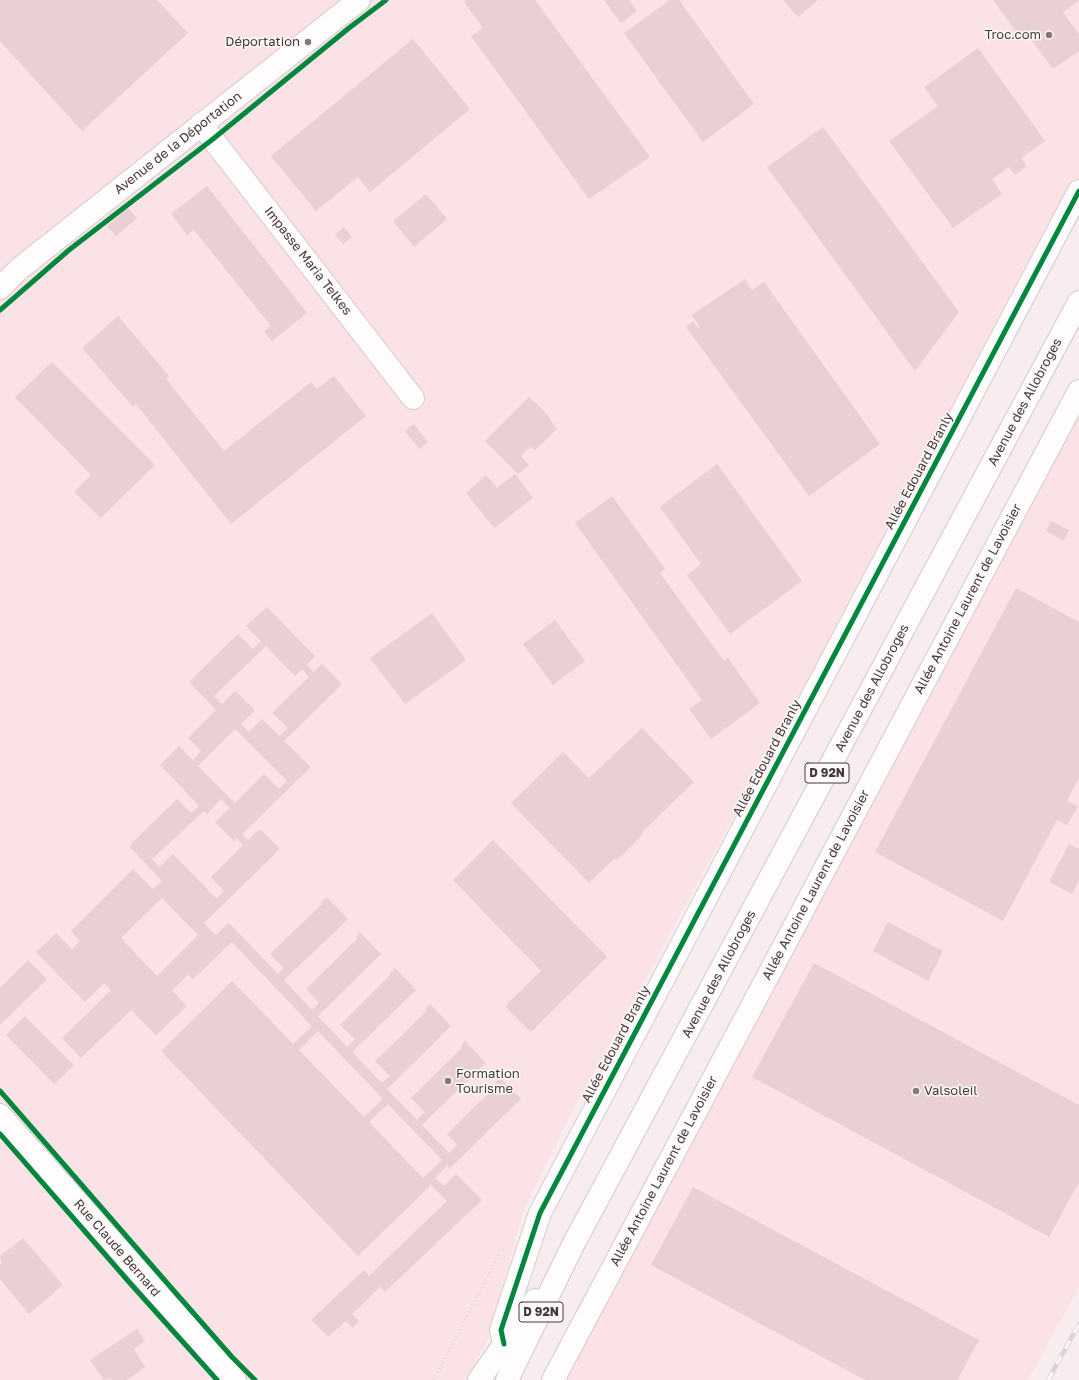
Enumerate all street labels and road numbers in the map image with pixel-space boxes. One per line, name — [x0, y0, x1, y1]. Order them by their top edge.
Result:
street label: Avenue de la Déportation — [111, 88, 245, 198]
street label: Impasse Maria Telkes — [261, 204, 355, 318]
street label: Avenue des Allobroges — [985, 335, 1065, 469]
street label: Allée Edouard Branly — [882, 410, 956, 532]
street label: Allée Antoine Laurent de Lavoisier — [911, 501, 1025, 697]
street label: Avenue des Allobroges — [832, 621, 912, 755]
street label: Allée Edouard Branly — [730, 697, 804, 819]
road number: D 92N — [805, 763, 849, 783]
street label: Allée Antoine Laurent de Lavoisier — [759, 787, 873, 983]
street label: Avenue des Allobroges — [679, 907, 759, 1041]
street label: Allée Edouard Branly — [579, 983, 653, 1105]
street label: Allée Antoine Laurent de Lavoisier — [607, 1073, 721, 1269]
street label: Rue Claude Bernard — [70, 1196, 164, 1300]
road number: D 92N — [519, 1302, 563, 1322]

